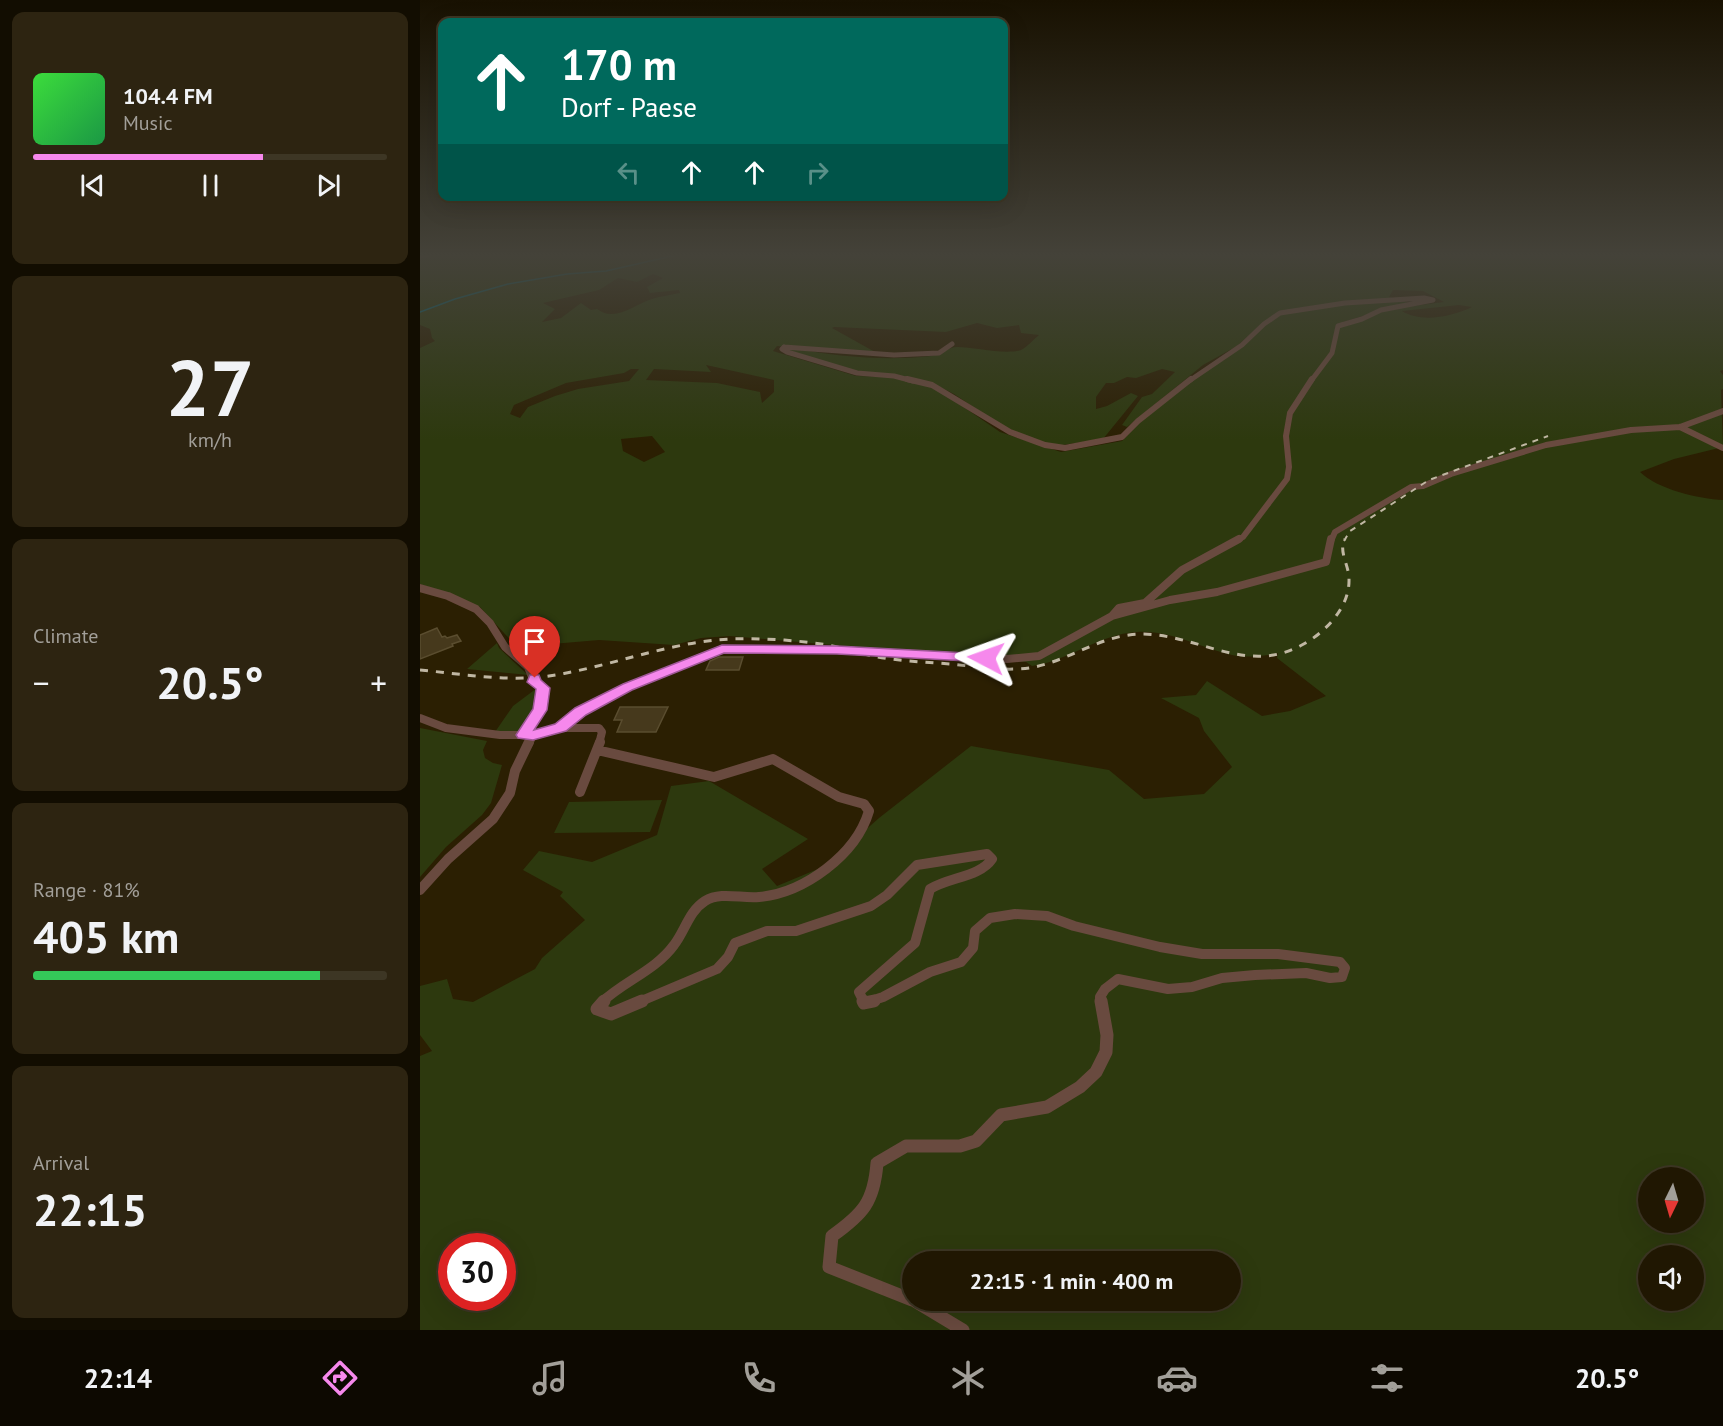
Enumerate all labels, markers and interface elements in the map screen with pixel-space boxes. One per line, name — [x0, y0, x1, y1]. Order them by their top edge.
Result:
text: 170 m — [561, 37, 677, 92]
icon: ahead — [462, 42, 540, 120]
text: 104.4 FM — [123, 82, 213, 110]
text: Dorf - Paese — [561, 90, 697, 124]
text: Music — [123, 110, 172, 136]
icon: left — [612, 156, 645, 189]
icon: ahead — [675, 156, 708, 189]
icon: ahead — [738, 156, 771, 189]
icon: right — [801, 156, 834, 189]
icon: previous — [76, 169, 109, 202]
icon: pause — [194, 169, 227, 202]
icon: next — [312, 169, 345, 202]
text: 27 — [166, 337, 254, 438]
text: km/h — [188, 427, 232, 453]
pin — [509, 616, 560, 678]
text: Climate — [33, 623, 99, 649]
icon: arrive — [518, 625, 551, 658]
position arrow — [954, 626, 1018, 690]
text: 20.5° — [156, 653, 264, 711]
text: − — [33, 661, 50, 704]
text: + — [370, 661, 387, 704]
text: Range · 81% — [33, 877, 140, 903]
text: 405 km — [33, 907, 179, 965]
text: Arrival — [33, 1150, 89, 1176]
north arrow — [1638, 1167, 1704, 1233]
map controls — [1638, 1167, 1704, 1311]
text: 22:15 — [33, 1180, 147, 1238]
speed limit sign: 30 — [438, 1233, 516, 1311]
button: sound — [1638, 1245, 1704, 1311]
text: 22:15 · 1 min · 400 m — [970, 1267, 1173, 1295]
icon: directions — [319, 1357, 361, 1399]
icon: music — [529, 1357, 571, 1399]
icon: phone — [738, 1357, 780, 1399]
icon: climate — [947, 1357, 989, 1399]
icon: car — [1156, 1357, 1198, 1399]
icon: filters — [1366, 1357, 1408, 1399]
text: 22:14 — [84, 1361, 152, 1395]
text: 20.5° — [1575, 1361, 1639, 1395]

